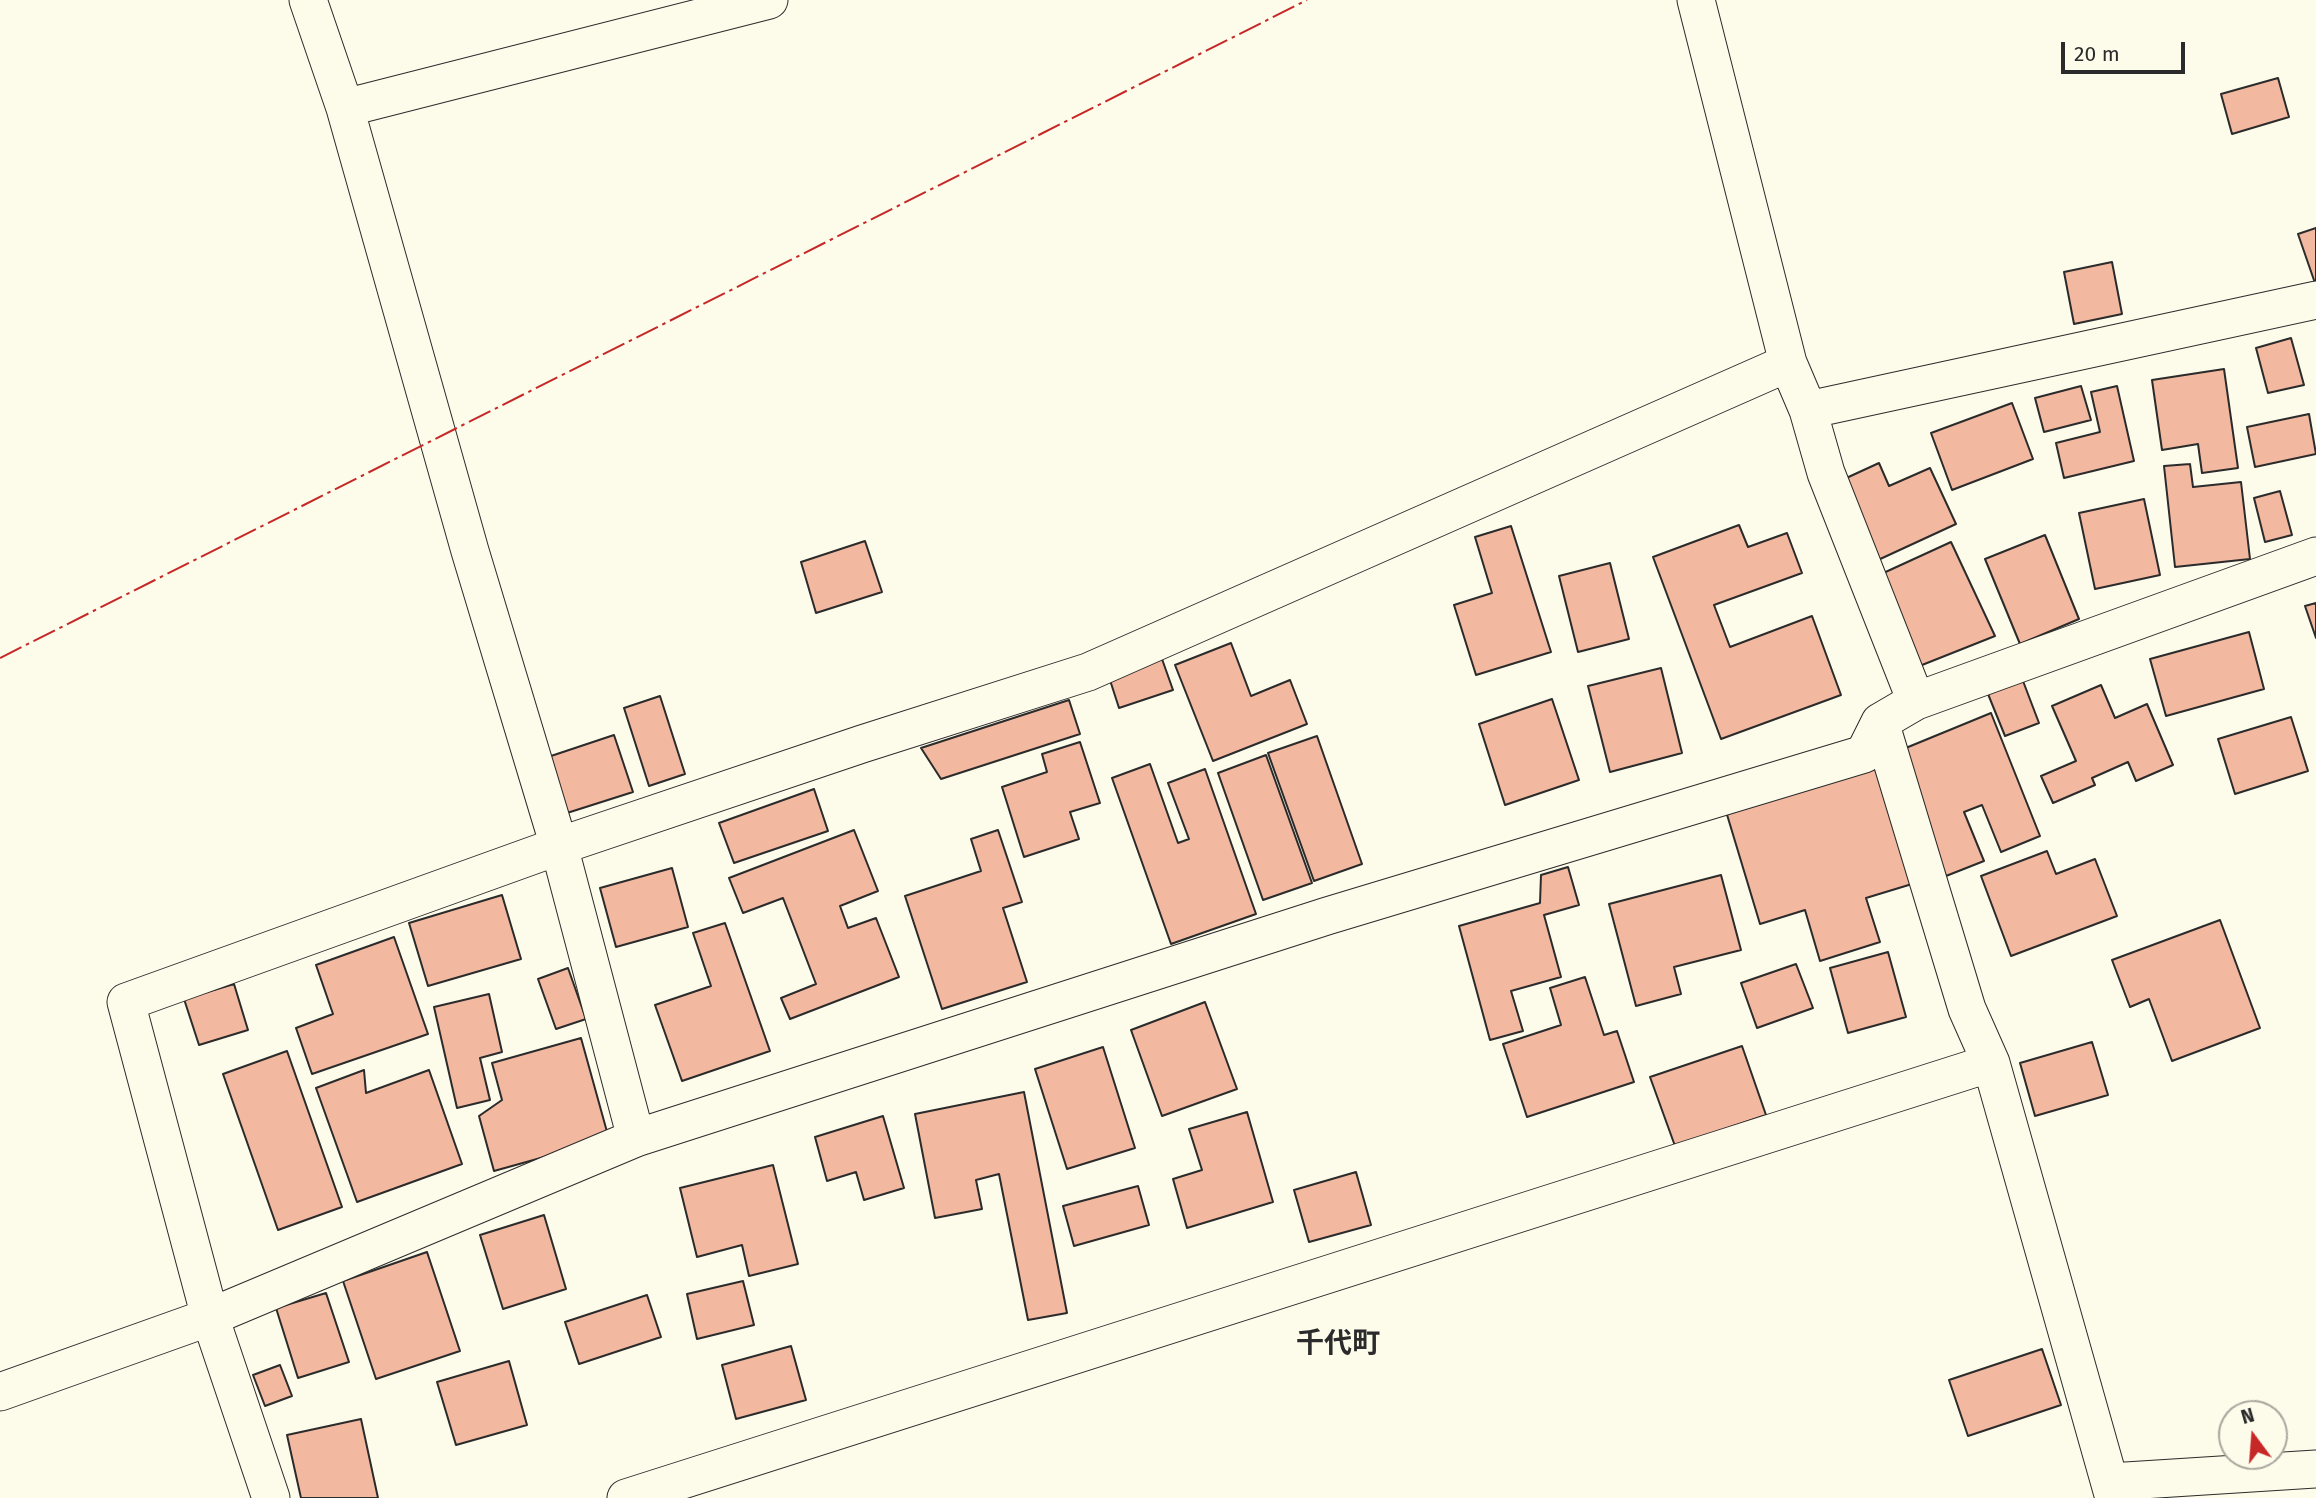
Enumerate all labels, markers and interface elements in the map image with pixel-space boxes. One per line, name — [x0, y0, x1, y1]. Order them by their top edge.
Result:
scale bar — [2064, 28, 2188, 72]
text: 20 m — [2074, 41, 2120, 67]
district label: 千代町 — [1296, 1327, 1380, 1361]
north arrow — [2218, 1400, 2288, 1470]
text: N — [2238, 1403, 2257, 1429]

